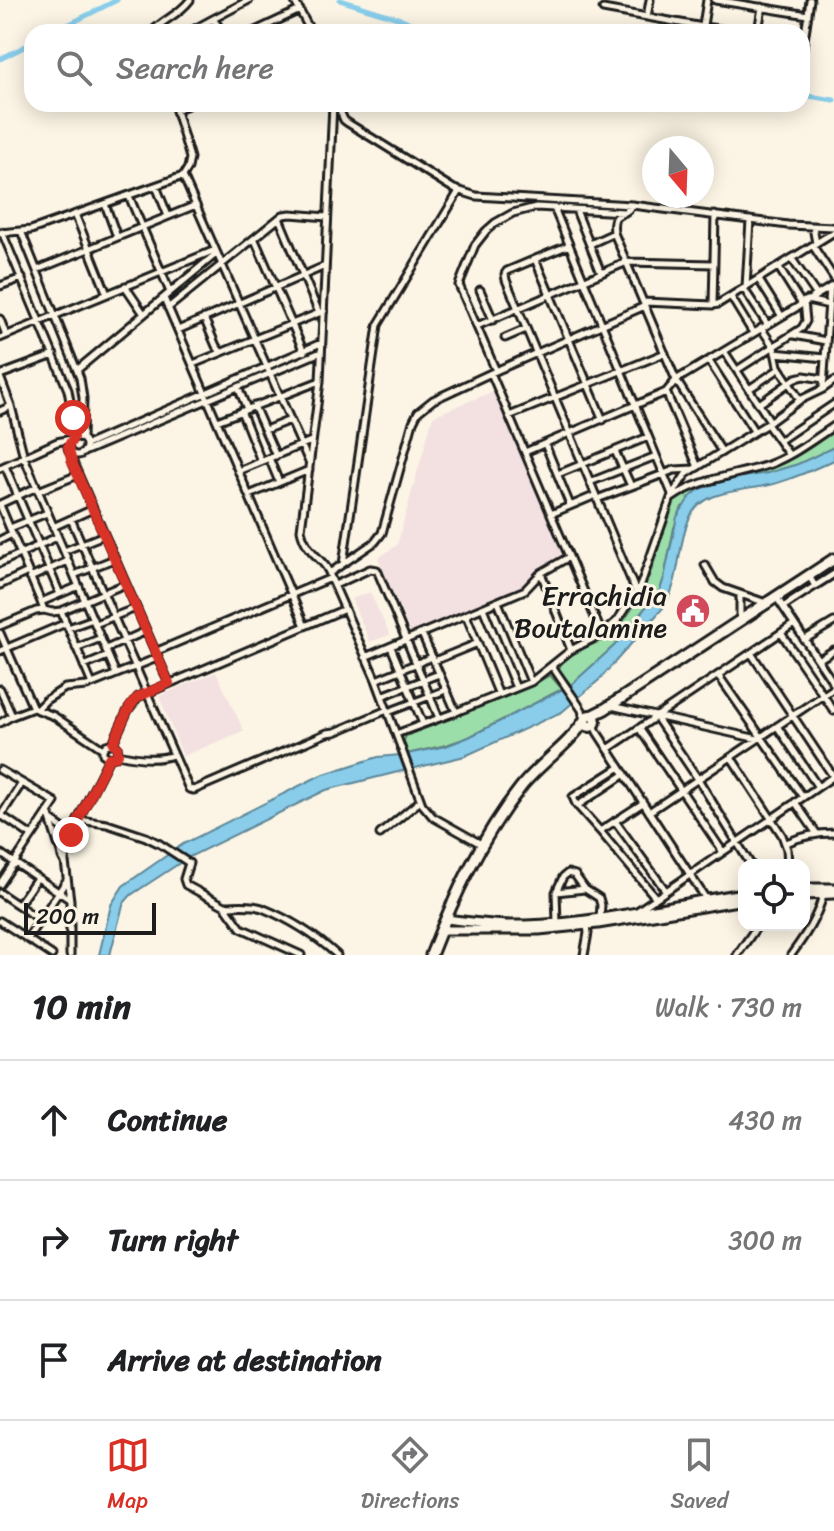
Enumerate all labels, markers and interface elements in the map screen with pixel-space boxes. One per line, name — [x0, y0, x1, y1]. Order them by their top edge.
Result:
search box — [24, 24, 810, 112]
text: Search here — [116, 41, 274, 95]
icon: search — [52, 46, 96, 90]
north arrow — [642, 136, 714, 208]
route start — [55, 400, 91, 436]
place label: Errachidia Boutalamine — [514, 571, 667, 652]
public building icon: Errachidia Boutalamine — [674, 592, 712, 630]
route end — [53, 817, 89, 853]
map controls — [738, 859, 810, 931]
button: locate — [738, 859, 810, 931]
text: 200 m — [36, 897, 99, 936]
scale bar — [24, 899, 156, 935]
text: 10 min — [32, 977, 131, 1037]
text: Walk · 730 m — [655, 984, 802, 1030]
text: Continue — [108, 1093, 227, 1147]
text: 430 m — [728, 1097, 802, 1143]
icon: ahead — [32, 1098, 76, 1142]
text: Turn right — [108, 1213, 238, 1267]
text: 300 m — [728, 1217, 802, 1263]
icon: right — [32, 1218, 76, 1262]
text: Arrive at destination — [108, 1333, 382, 1387]
icon: arrive — [32, 1338, 76, 1382]
tab: Map — [106, 1433, 150, 1520]
tab: Directions — [361, 1433, 459, 1520]
tab: Saved — [670, 1433, 728, 1520]

